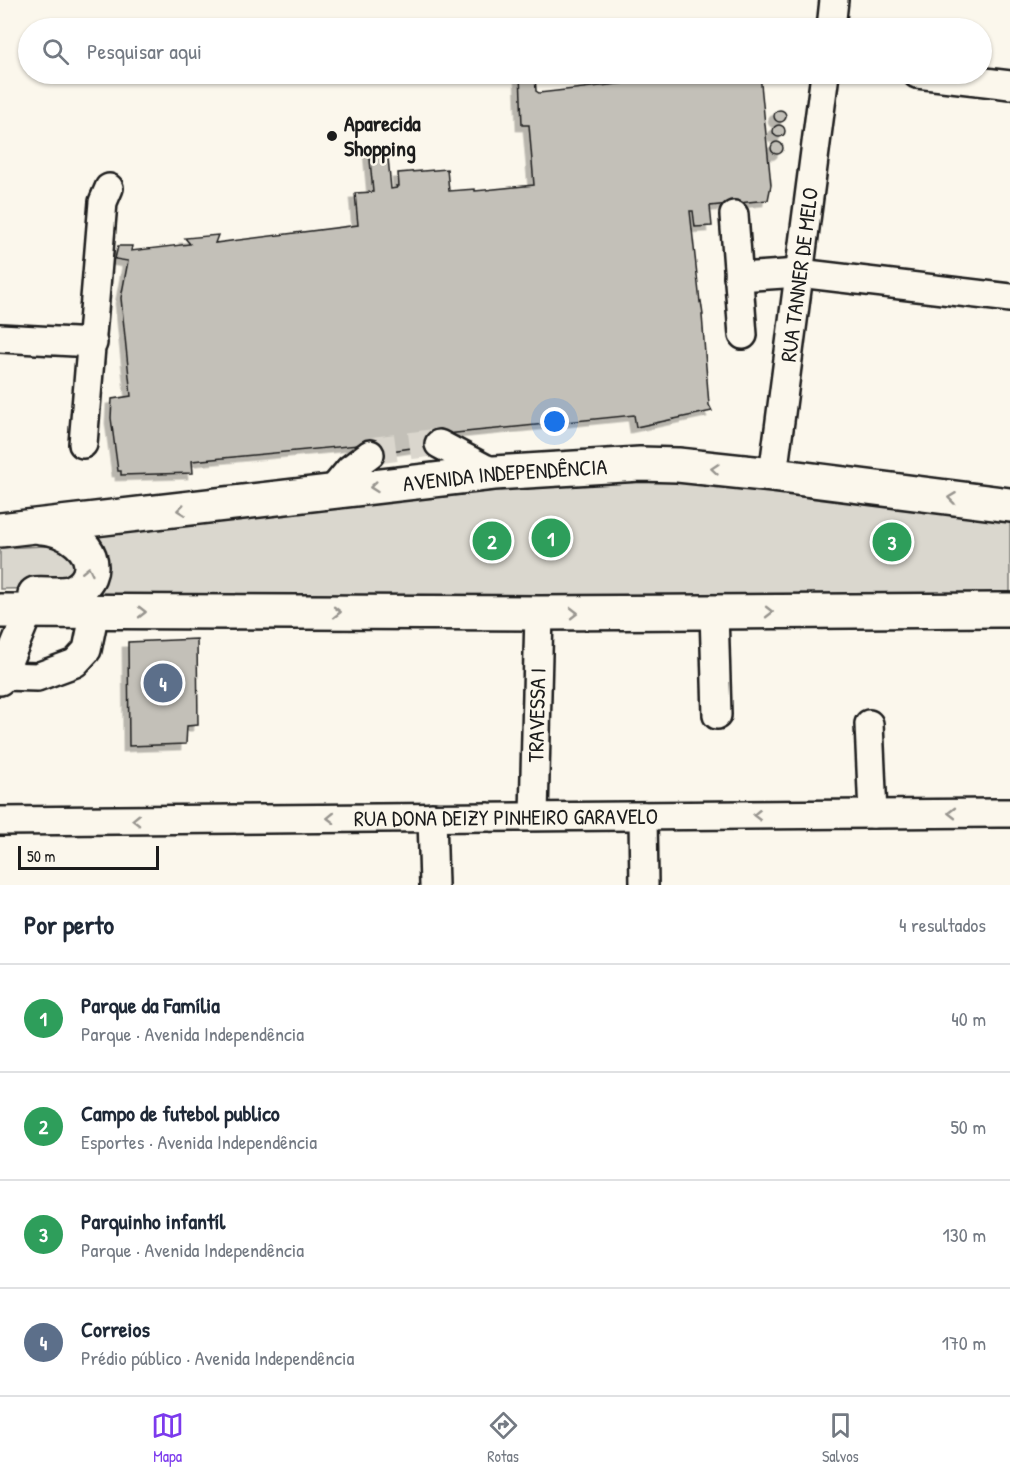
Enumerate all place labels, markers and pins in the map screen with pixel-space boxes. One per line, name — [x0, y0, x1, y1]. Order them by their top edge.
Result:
place label: Aparecida Shopping — [344, 108, 421, 164]
marker: Aparecida Shopping — [325, 129, 339, 143]
pin: 1 — [532, 516, 570, 560]
pin: 2 — [472, 518, 512, 564]
pin: 3 — [872, 520, 912, 564]
pin: 4 — [144, 660, 182, 706]

